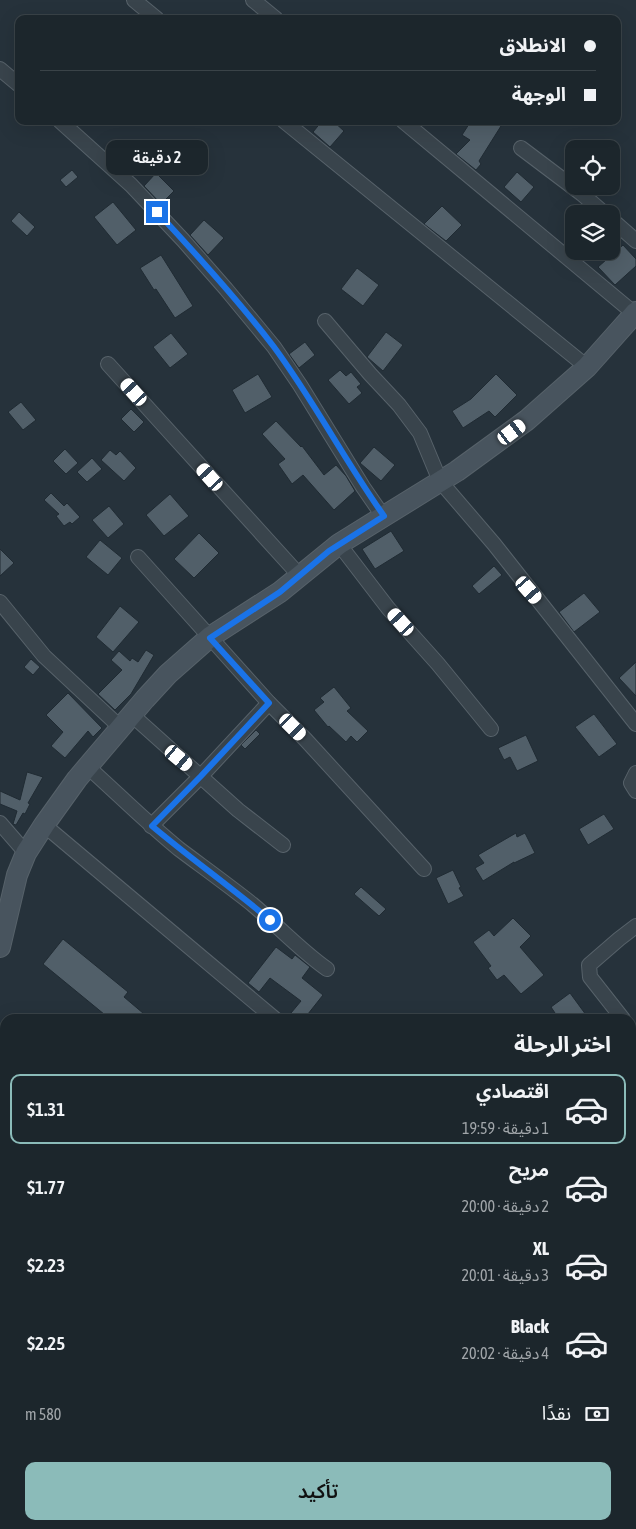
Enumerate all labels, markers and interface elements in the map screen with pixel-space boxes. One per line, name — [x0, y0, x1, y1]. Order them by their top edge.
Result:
text: الانطلاق — [500, 34, 566, 56]
text: الوجهة — [512, 83, 566, 105]
callout: 2 دقيقة — [106, 140, 208, 174]
map controls — [565, 140, 620, 260]
button: locate — [565, 140, 620, 195]
text: 2 دقيقة — [133, 148, 181, 166]
route end — [146, 201, 168, 223]
button: layers — [565, 205, 620, 260]
car — [118, 376, 149, 408]
car — [495, 417, 528, 447]
car — [194, 461, 225, 493]
car — [513, 574, 544, 606]
car — [385, 606, 416, 638]
car — [277, 711, 308, 743]
car — [162, 743, 195, 773]
route start — [259, 909, 281, 931]
text: اختر الرحلة — [514, 1031, 611, 1057]
text: اقتصادي — [476, 1080, 549, 1102]
icon: car — [564, 1087, 609, 1132]
text: $1.31 — [27, 1098, 65, 1120]
text: 1 دقيقة · 19:59 — [462, 1119, 549, 1137]
text: مريح — [509, 1158, 549, 1180]
icon: car — [564, 1165, 609, 1210]
text: $1.77 — [27, 1176, 65, 1198]
text: 2 دقيقة · 20:00 — [461, 1197, 549, 1215]
text: XL — [533, 1237, 549, 1259]
icon: car — [564, 1243, 609, 1288]
text: $2.23 — [27, 1254, 65, 1276]
text: 3 دقيقة · 20:01 — [461, 1266, 549, 1284]
text: Black — [511, 1315, 549, 1337]
icon: car — [564, 1321, 609, 1366]
text: $2.25 — [27, 1332, 65, 1354]
text: 4 دقيقة · 20:02 — [461, 1344, 549, 1362]
icon: cash — [583, 1400, 611, 1428]
text: نقدًا — [542, 1402, 571, 1424]
text: 580 m — [25, 1405, 61, 1423]
button: تأكيد — [25, 1462, 611, 1520]

